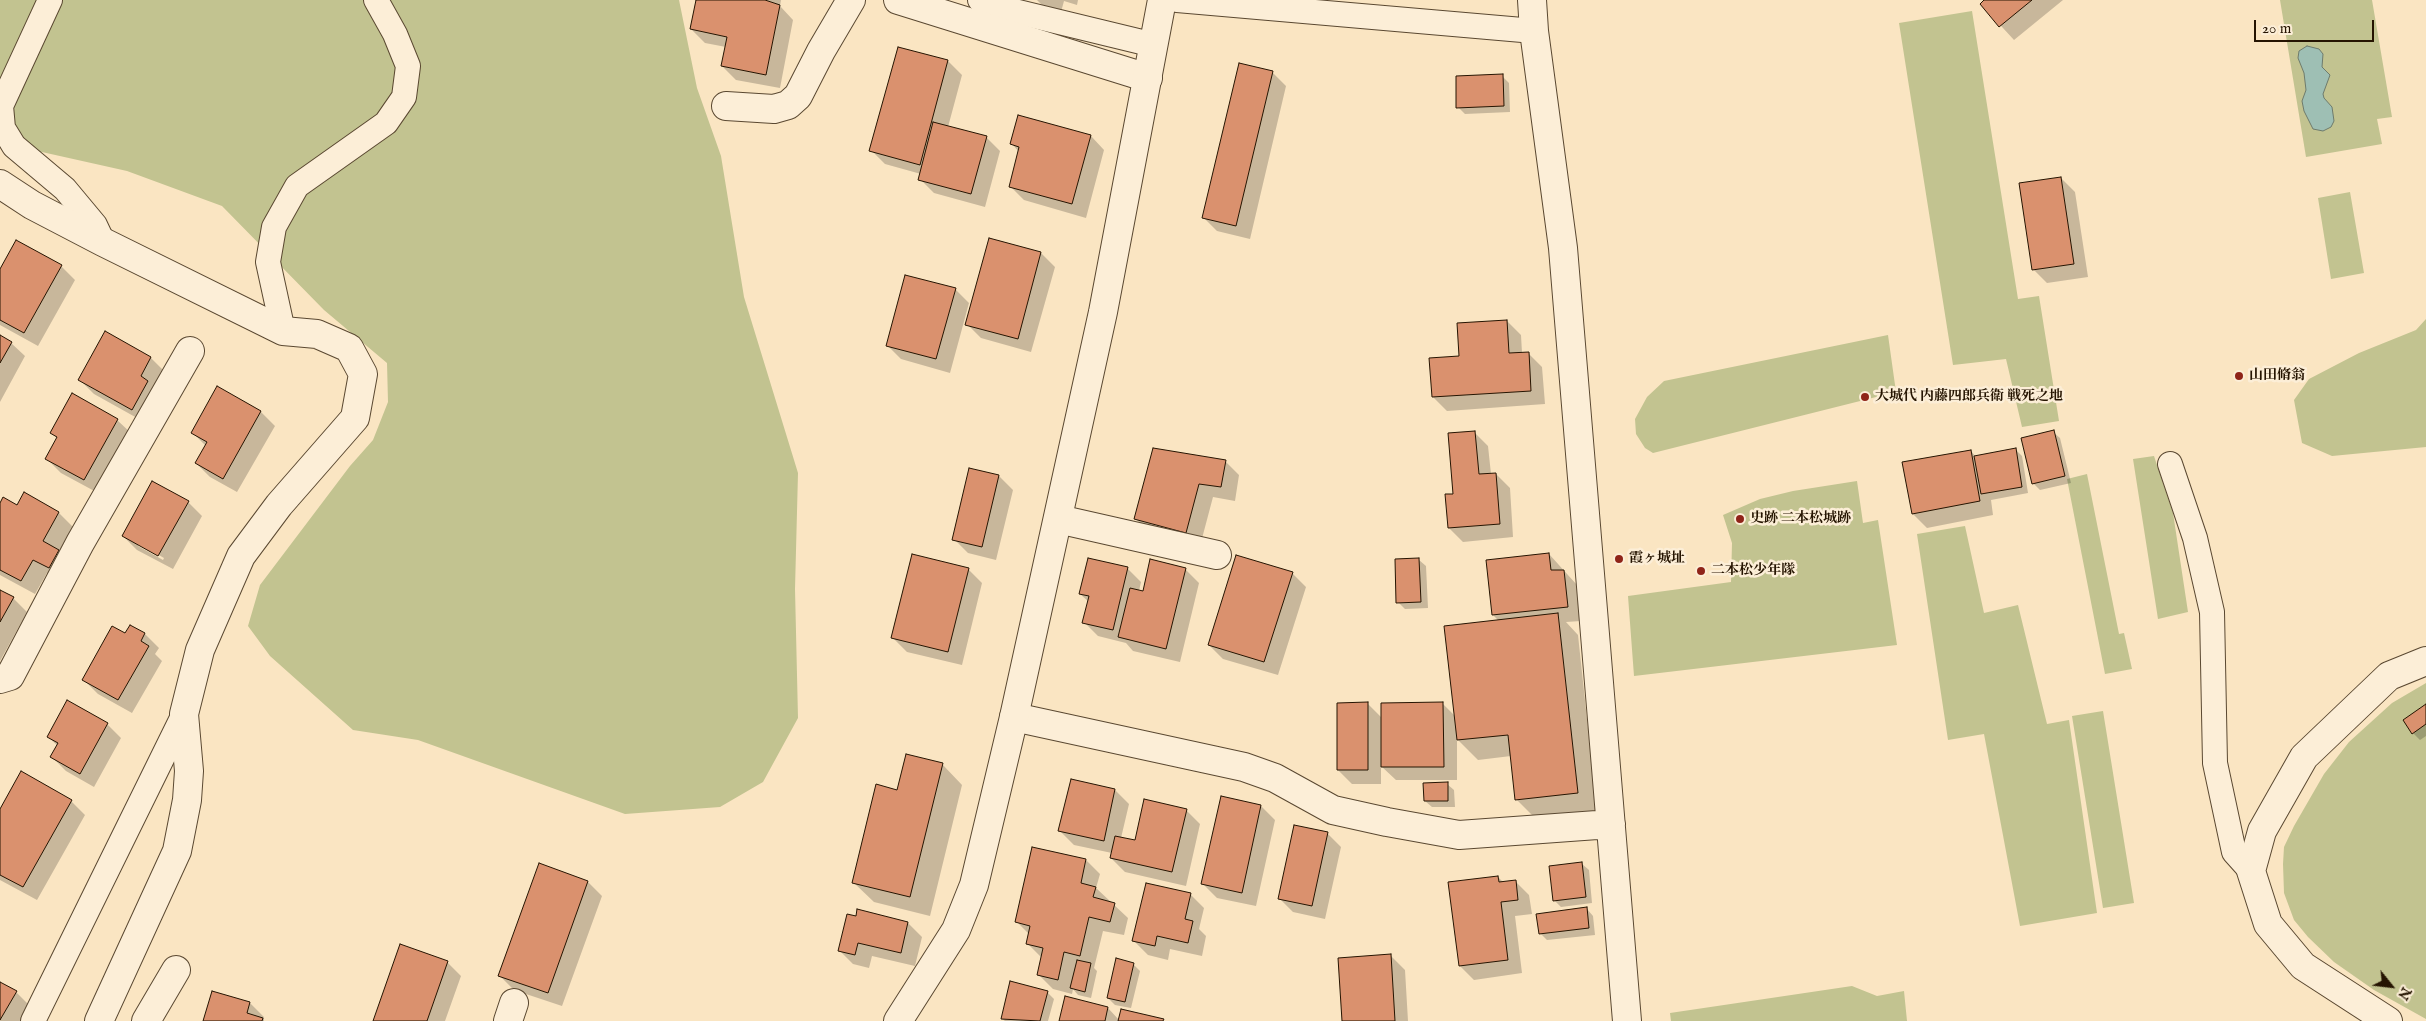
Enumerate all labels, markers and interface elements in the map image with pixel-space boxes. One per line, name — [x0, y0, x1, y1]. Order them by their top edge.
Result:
scale bar — [2256, 10, 2376, 42]
text: 20 m — [2262, 19, 2291, 38]
place label: 山田脩翁 — [2249, 368, 2305, 384]
marker: 山田脩翁 — [2233, 370, 2245, 382]
place label: 大城代 内藤四郎兵衛 戦死之地 — [1875, 389, 2063, 405]
marker: 大城代 内藤四郎兵衛 戦死之地 — [1859, 391, 1871, 403]
place label: 史跡 二本松城跡 — [1750, 511, 1851, 527]
marker: 史跡 二本松城跡 — [1734, 513, 1746, 525]
place label: 霞ヶ城址 — [1629, 551, 1685, 567]
marker: 霞ヶ城址 — [1613, 553, 1625, 565]
place label: 二本松少年隊 — [1711, 563, 1795, 579]
marker: 二本松少年隊 — [1695, 565, 1707, 577]
north arrow — [2366, 961, 2416, 1011]
text: N — [2393, 984, 2415, 1003]

